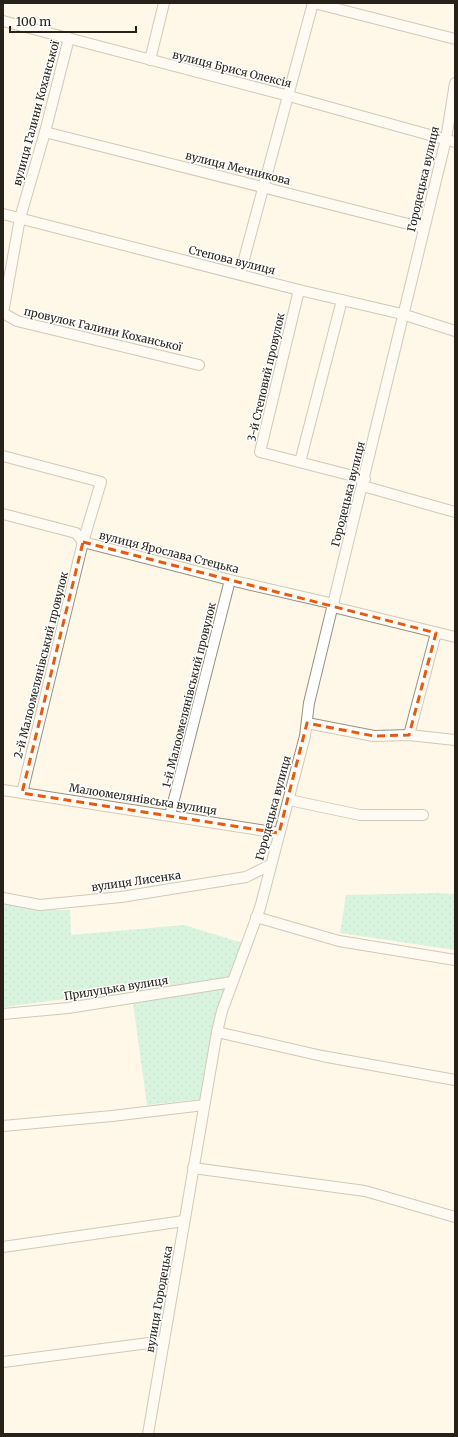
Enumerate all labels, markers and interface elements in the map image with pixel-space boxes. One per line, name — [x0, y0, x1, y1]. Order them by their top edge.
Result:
scale bar — [10, 8, 136, 34]
text: 100 m — [16, 14, 51, 29]
street label: вулиця Галини Коханської — [10, 38, 62, 187]
street label: вулиця Брися Олексія — [171, 47, 293, 91]
street label: Городецька вулиця — [404, 124, 442, 233]
street label: вулиця Мечникова — [184, 148, 292, 188]
street label: Степова вулиця — [187, 242, 277, 278]
street label: провулок Галини Коханської — [22, 304, 184, 354]
street label: 3-й Степовий провулок — [244, 311, 288, 443]
street label: Городецька вулиця — [328, 439, 368, 548]
street label: вулиця Ярослава Стецька — [98, 528, 240, 576]
street label: 2-й Малоомелянівський провулок — [11, 570, 71, 760]
street label: 1-й Малоомелянівський провулок — [159, 601, 219, 789]
street label: Городецька вулиця — [252, 754, 294, 862]
street label: Малоомелянівська вулиця — [68, 780, 218, 818]
street label: вулиця Лисенка — [90, 868, 182, 894]
street label: Прилуцька вулиця — [63, 973, 170, 1003]
street label: вулиця Городецька — [143, 1244, 175, 1353]

